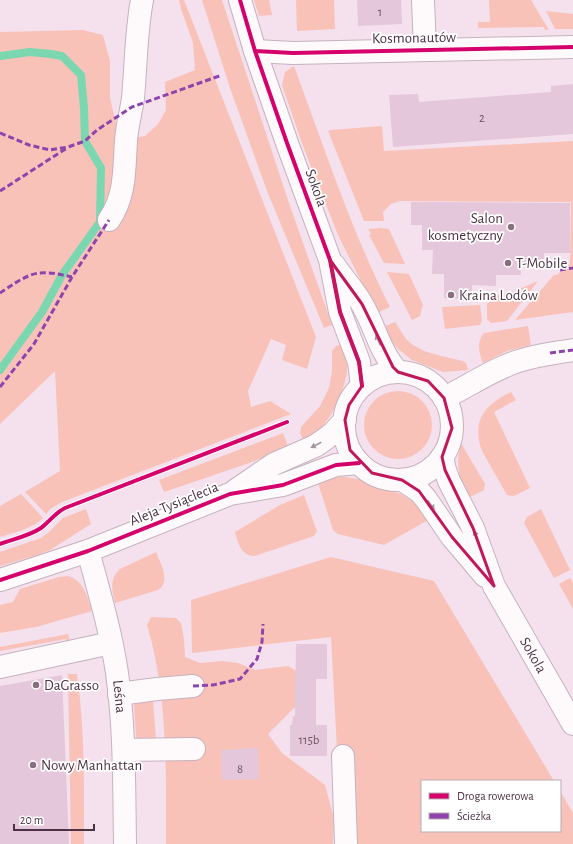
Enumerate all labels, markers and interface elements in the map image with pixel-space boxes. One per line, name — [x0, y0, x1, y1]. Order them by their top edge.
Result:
house number: 1 — [378, 6, 382, 19]
street label: Kosmonautów — [372, 30, 456, 46]
house number: 2 — [479, 112, 485, 125]
street label: Sokola — [302, 167, 330, 209]
place label: Salon kosmetyczny — [428, 211, 504, 243]
marker: Salon kosmetyczny — [506, 222, 516, 232]
place label: T-Mobile — [516, 256, 567, 271]
marker: T-Mobile — [503, 258, 513, 268]
place label: Kraina Lodów — [459, 288, 538, 303]
marker: Kraina Lodów — [446, 290, 456, 300]
one-way arrow — [375, 334, 381, 345]
one-way arrow — [310, 442, 321, 448]
street label: Aleja Tysiąclecia — [127, 479, 221, 529]
one-way arrow — [427, 500, 435, 511]
one-way arrow — [473, 530, 479, 542]
street label: Sokola — [517, 634, 550, 676]
place label: DaGrasso — [44, 678, 99, 693]
street label: Leśna — [110, 679, 129, 714]
marker: DaGrasso — [31, 680, 41, 690]
house number: 115b — [298, 734, 320, 747]
place label: Nowy Manhattan — [41, 758, 142, 773]
marker: Nowy Manhattan — [28, 760, 38, 770]
house number: 8 — [237, 763, 243, 776]
legend — [421, 780, 561, 832]
text: Droga rowerowa — [457, 790, 534, 802]
scale bar — [14, 806, 94, 832]
text: Ścieżka — [457, 808, 492, 822]
text: 20 m — [20, 814, 43, 826]

